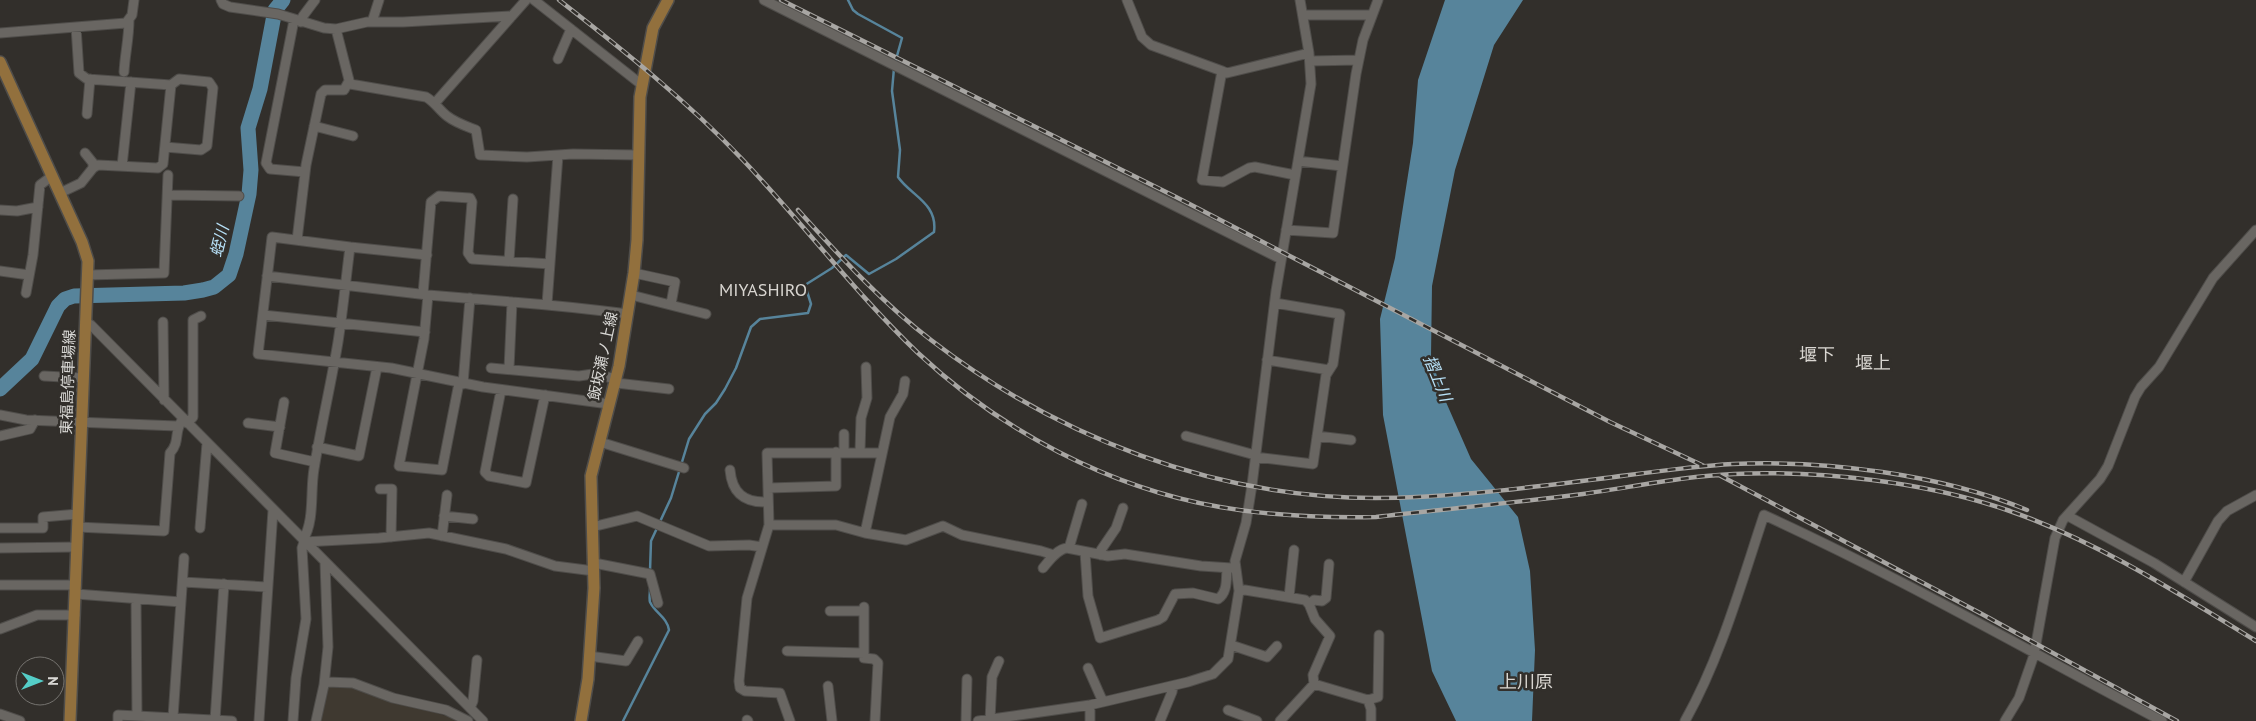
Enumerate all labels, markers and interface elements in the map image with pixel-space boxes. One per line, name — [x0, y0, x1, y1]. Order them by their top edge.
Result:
water label: 蛭川 — [205, 221, 233, 259]
district label: MIYASHIRO — [719, 278, 807, 301]
street label: 飯坂瀬ノ上線 — [584, 310, 621, 402]
street label: 東福島停車場線 — [56, 329, 79, 435]
district label: 堰下 — [1799, 343, 1835, 366]
district label: 堰上 — [1855, 351, 1891, 374]
water label: 摺上川 — [1420, 352, 1457, 406]
north arrow — [15, 656, 65, 706]
district label: 上川原 — [1499, 670, 1553, 693]
text: N — [44, 676, 62, 686]

